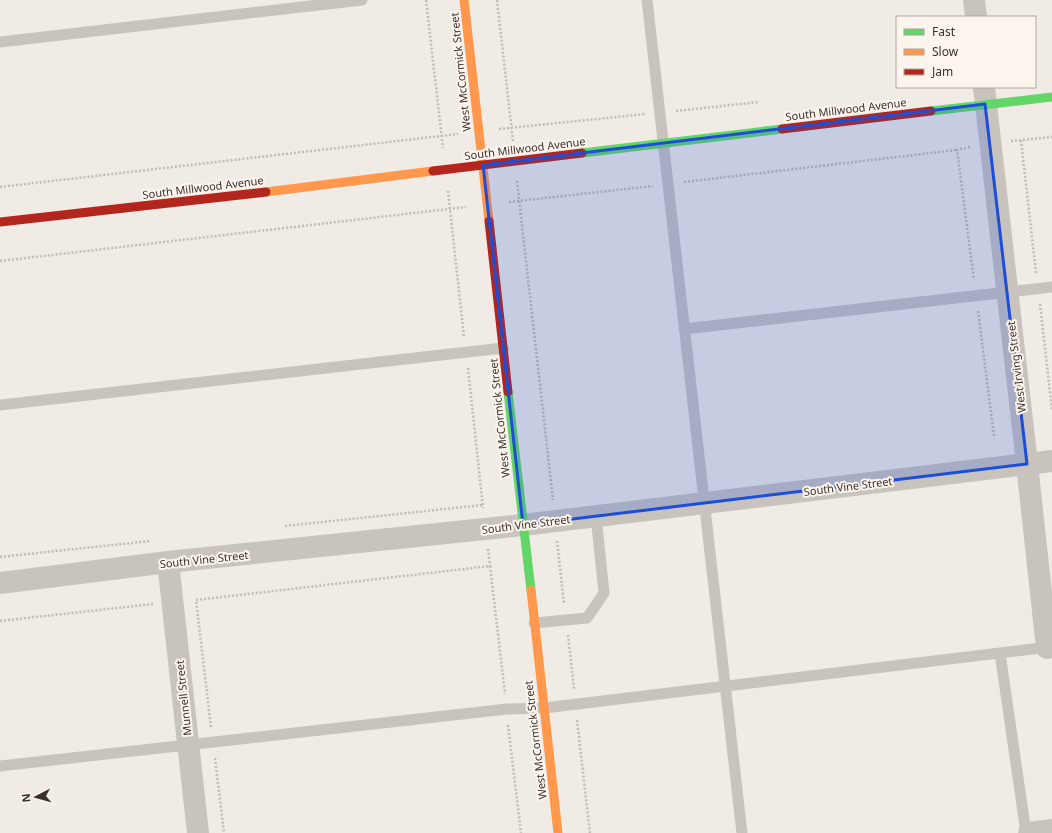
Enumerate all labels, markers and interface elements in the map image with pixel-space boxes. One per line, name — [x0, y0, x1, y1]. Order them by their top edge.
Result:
street label: West McCormick Street — [446, 12, 474, 132]
legend — [896, 16, 1036, 88]
text: Fast — [932, 23, 956, 40]
text: Slow — [932, 43, 959, 60]
text: Jam — [931, 63, 953, 80]
street label: South Millwood Avenue — [785, 94, 907, 124]
street label: South Millwood Avenue — [464, 133, 586, 163]
street label: South Millwood Avenue — [142, 172, 264, 202]
street label: West Irving Street — [1003, 320, 1029, 414]
street label: West McCormick Street — [485, 358, 513, 478]
street label: South Vine Street — [803, 473, 893, 499]
street label: South Vine Street — [481, 511, 571, 537]
street label: South Vine Street — [159, 547, 249, 571]
street label: Munnell Street — [172, 659, 194, 736]
street label: West McCormick Street — [520, 680, 550, 800]
north arrow — [16, 777, 56, 817]
text: N — [18, 793, 33, 803]

